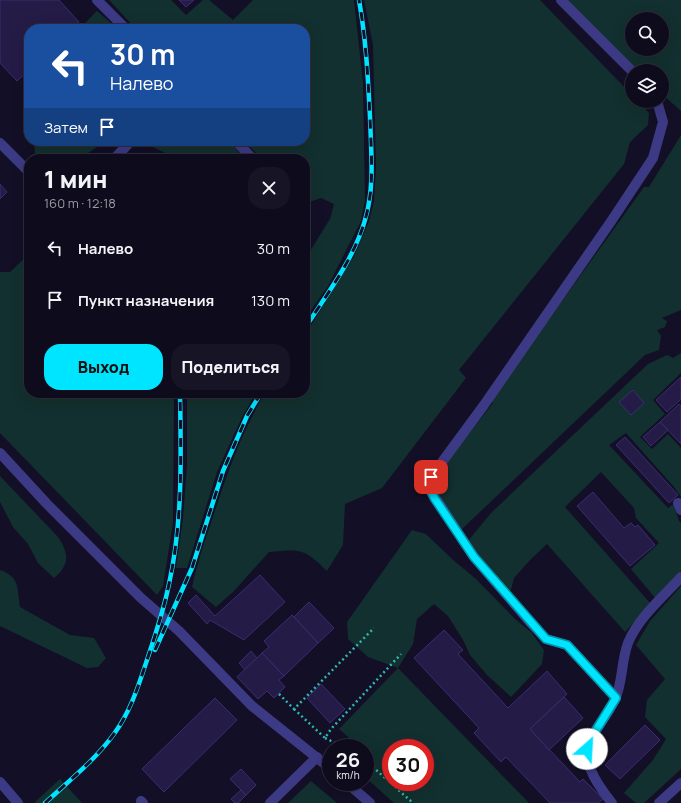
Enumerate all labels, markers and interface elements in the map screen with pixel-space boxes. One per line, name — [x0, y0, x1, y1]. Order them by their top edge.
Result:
map controls — [625, 12, 669, 108]
button: search — [625, 12, 669, 56]
text: 30 m — [110, 35, 175, 73]
icon: left — [44, 40, 96, 92]
button: layers — [625, 64, 669, 108]
text: Налево — [110, 71, 174, 95]
icon: arrive — [96, 116, 118, 138]
text: Затем — [44, 117, 88, 138]
text: 1 мин — [44, 162, 107, 195]
button: close — [248, 167, 290, 209]
text: 160 m · 12:18 — [44, 194, 116, 212]
icon: left — [44, 237, 66, 259]
text: Налево — [78, 238, 133, 259]
text: 30 m — [257, 238, 290, 259]
icon: arrive — [44, 289, 66, 311]
text: Пункт назначения — [78, 290, 214, 311]
text: 130 m — [251, 290, 290, 311]
button: Выход — [44, 344, 163, 390]
button: Поделиться — [171, 344, 290, 390]
pin — [414, 460, 448, 494]
icon: arrive — [420, 466, 442, 488]
position arrow — [566, 728, 608, 770]
speed limit sign: 30 — [382, 739, 434, 791]
text: 26 — [336, 746, 360, 773]
text: km/h — [336, 768, 360, 782]

